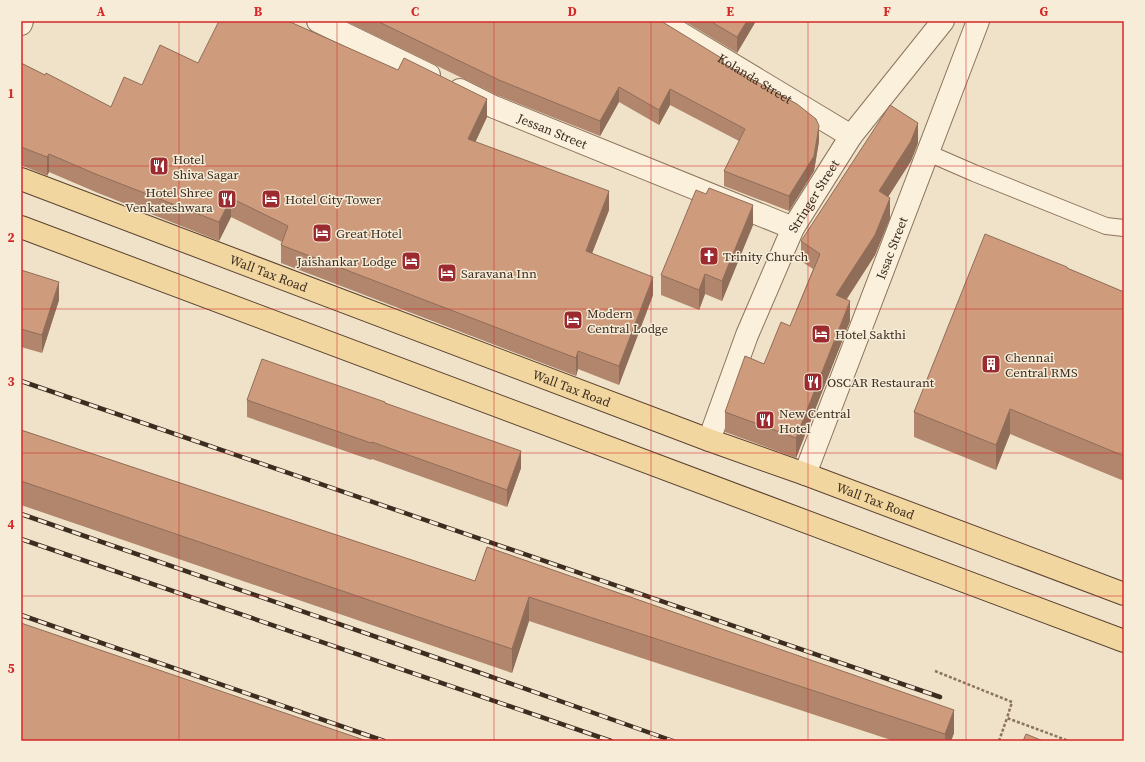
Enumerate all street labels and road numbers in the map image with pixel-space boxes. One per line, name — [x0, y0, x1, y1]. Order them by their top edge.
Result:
street label: Kolanda Street — [714, 50, 796, 108]
street label: Jessan Street — [514, 109, 590, 153]
street label: Stringer Street — [784, 156, 843, 235]
street label: Issac Street — [872, 214, 912, 282]
street label: Wall Tax Road — [227, 251, 311, 296]
street label: Wall Tax Road — [530, 366, 613, 411]
street label: Wall Tax Road — [834, 479, 917, 524]

